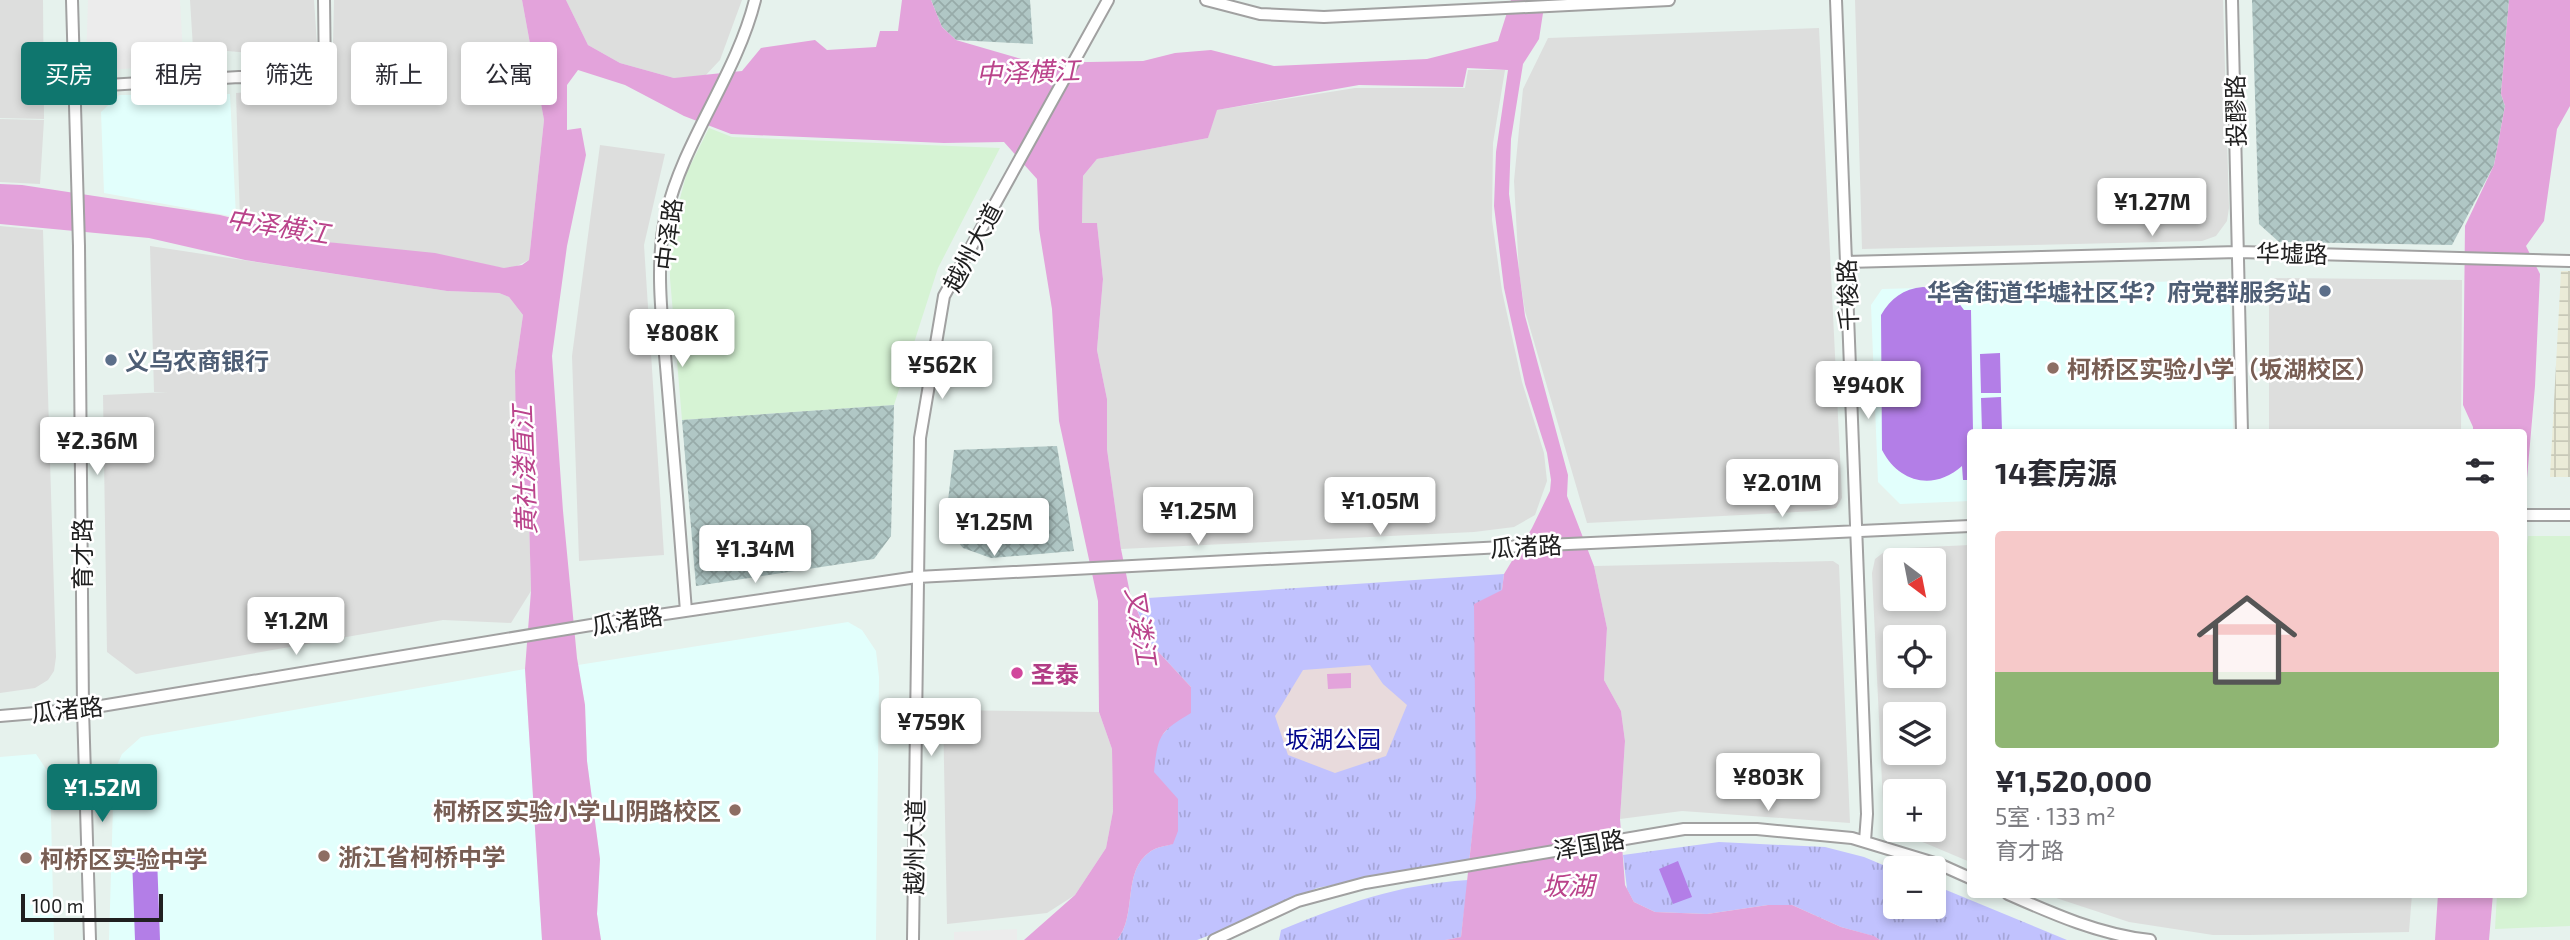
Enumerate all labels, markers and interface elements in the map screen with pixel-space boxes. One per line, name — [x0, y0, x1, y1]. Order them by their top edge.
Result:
chip: 买房 — [21, 42, 117, 105]
chip: 租房 — [131, 42, 227, 105]
chip: 筛选 — [241, 42, 337, 105]
chip: 新上 — [351, 42, 447, 105]
chip: 公寓 — [461, 42, 557, 105]
water label: 中泽横江 — [975, 54, 1083, 88]
street label: 投醪路 — [2220, 75, 2250, 147]
pin: ¥1.27M — [2095, 178, 2209, 238]
text: ¥1.27M — [2113, 187, 2191, 215]
street label: 中泽路 — [649, 197, 687, 271]
street label: 越州大道 — [937, 198, 1007, 296]
water label: 中泽横江 — [224, 202, 335, 249]
street label: 华墟路 — [2256, 238, 2328, 268]
street label: 千梭路 — [1831, 259, 1863, 331]
place label: 华舍街道华墟社区华？府党群服务站 — [1927, 277, 2311, 306]
marker: 华舍街道华墟社区华？府党群服务站 — [2317, 283, 2333, 299]
pin: ¥808K — [633, 310, 731, 369]
text: ¥808K — [645, 318, 719, 346]
pin: ¥562K — [893, 342, 991, 401]
place label: 义乌农商银行 — [125, 346, 269, 375]
text: ¥562K — [907, 350, 977, 378]
marker: 义乌农商银行 — [103, 352, 119, 368]
place label: 柯桥区实验小学（坂湖校区） — [2067, 354, 2379, 383]
marker: 柯桥区实验小学（坂湖校区） — [2045, 360, 2061, 376]
pin: ¥940K — [1819, 362, 1917, 421]
text: ¥940K — [1832, 370, 1904, 398]
water label: 黄社溇直江 — [505, 402, 541, 536]
pin: ¥2.36M — [40, 418, 154, 477]
text: ¥2.36M — [56, 426, 138, 454]
icon: filters — [2461, 452, 2499, 490]
text: 14套房源 — [1995, 454, 2117, 490]
pin: ¥2.01M — [1725, 460, 1839, 519]
text: ¥2.01M — [1742, 468, 1822, 496]
pin: ¥1.05M — [1323, 477, 1437, 537]
text: ¥1.05M — [1340, 486, 1420, 514]
pin: ¥1.25M — [1141, 488, 1255, 547]
text: ¥1.25M — [1159, 496, 1237, 524]
pin: ¥1.25M — [937, 498, 1051, 558]
text: ¥1.25M — [955, 507, 1033, 535]
street label: 育才路 — [67, 518, 96, 590]
pin: ¥1.34M — [698, 526, 812, 585]
street label: 瓜渚路 — [1489, 530, 1563, 562]
text: ¥1.34M — [715, 534, 795, 562]
north arrow — [1883, 548, 1946, 611]
map controls — [1883, 548, 1946, 919]
icon: home — [2184, 577, 2310, 703]
water label: 叉溇江 — [1121, 585, 1164, 670]
pin: ¥1.2M — [247, 598, 345, 657]
street label: 瓜渚路 — [589, 600, 665, 640]
text: ¥1.2M — [263, 606, 329, 634]
button: locate — [1883, 625, 1946, 688]
place label: 圣泰 — [1031, 659, 1079, 688]
marker: 圣泰 — [1009, 665, 1025, 681]
street label: 瓜渚路 — [30, 691, 104, 727]
pin: ¥759K — [882, 698, 980, 758]
button: layers — [1883, 702, 1946, 765]
text: ¥759K — [897, 707, 965, 735]
park label: 坂湖公园 — [1285, 724, 1381, 753]
pin: ¥803K — [1719, 754, 1817, 813]
text: ¥803K — [1732, 762, 1804, 790]
text: ¥1,520,000 — [1995, 762, 2152, 798]
pin: ¥1.52M — [45, 764, 159, 824]
text: ¥1.52M — [63, 773, 141, 801]
button: + — [1883, 779, 1946, 842]
place label: 柯桥区实验小学山阴路校区 — [433, 796, 721, 825]
street label: 越州大道 — [899, 799, 929, 895]
marker: 柯桥区实验小学山阴路校区 — [727, 802, 743, 818]
text: 5室 · 133 m² — [1995, 802, 2116, 830]
street label: 泽国路 — [1551, 823, 1627, 865]
text: 育才路 — [1995, 836, 2064, 864]
place label: 浙江省柯桥中学 — [338, 842, 506, 871]
place label: 柯桥区实验中学 — [40, 844, 208, 873]
marker: 浙江省柯桥中学 — [316, 848, 332, 864]
marker: 柯桥区实验中学 — [18, 850, 34, 866]
button: − — [1883, 856, 1946, 919]
water label: 坂湖 — [1542, 869, 1598, 900]
scale bar — [21, 891, 163, 923]
text: 100 m — [32, 894, 83, 917]

